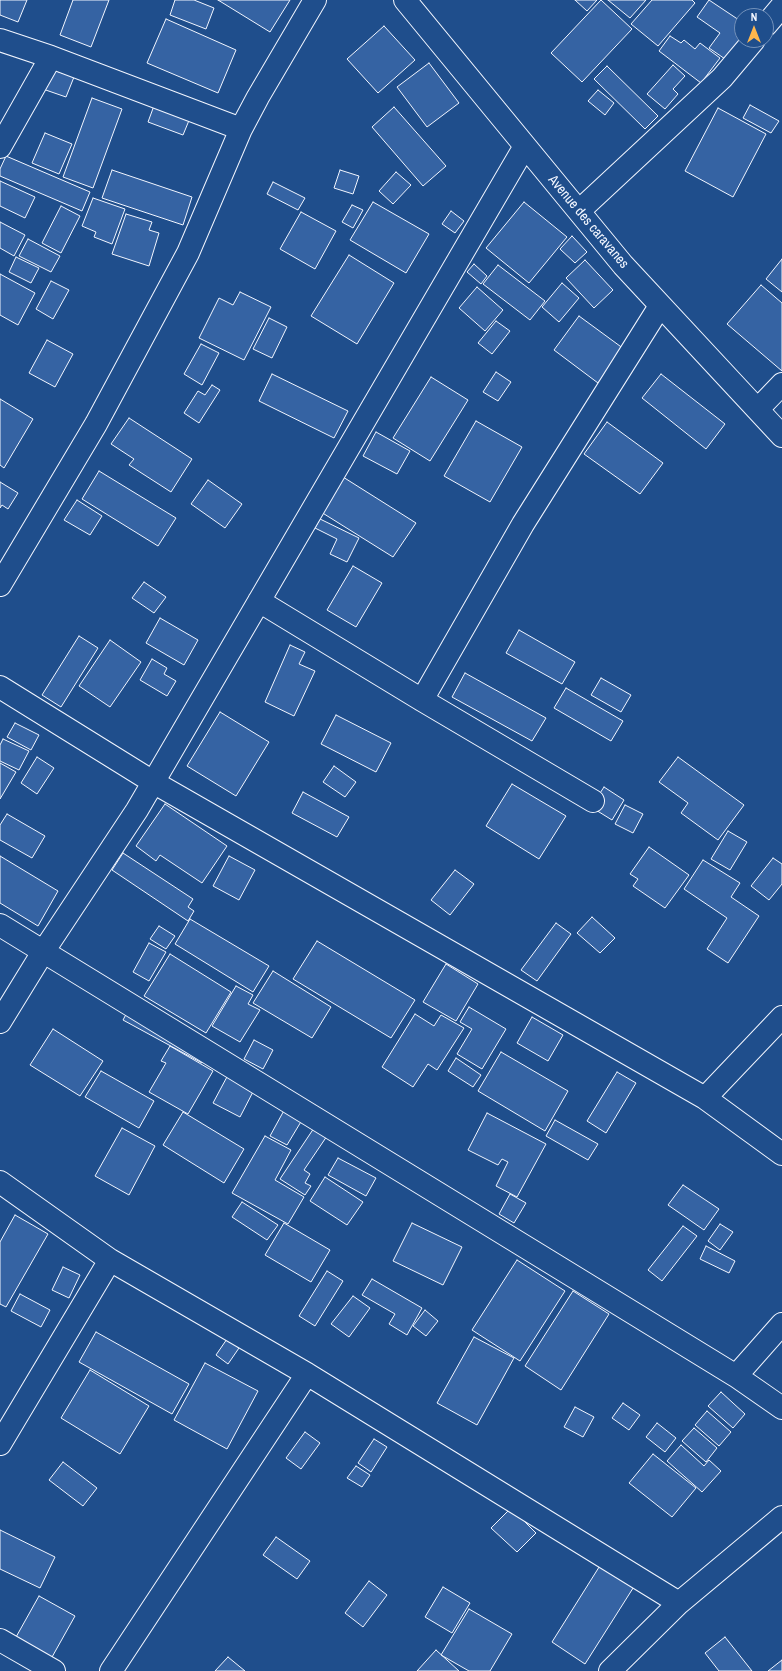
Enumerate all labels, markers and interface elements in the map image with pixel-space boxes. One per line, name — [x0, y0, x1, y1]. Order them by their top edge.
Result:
north arrow — [734, 8, 774, 48]
text: N — [751, 10, 757, 24]
street label: Avenue des caravanes — [544, 172, 632, 272]

